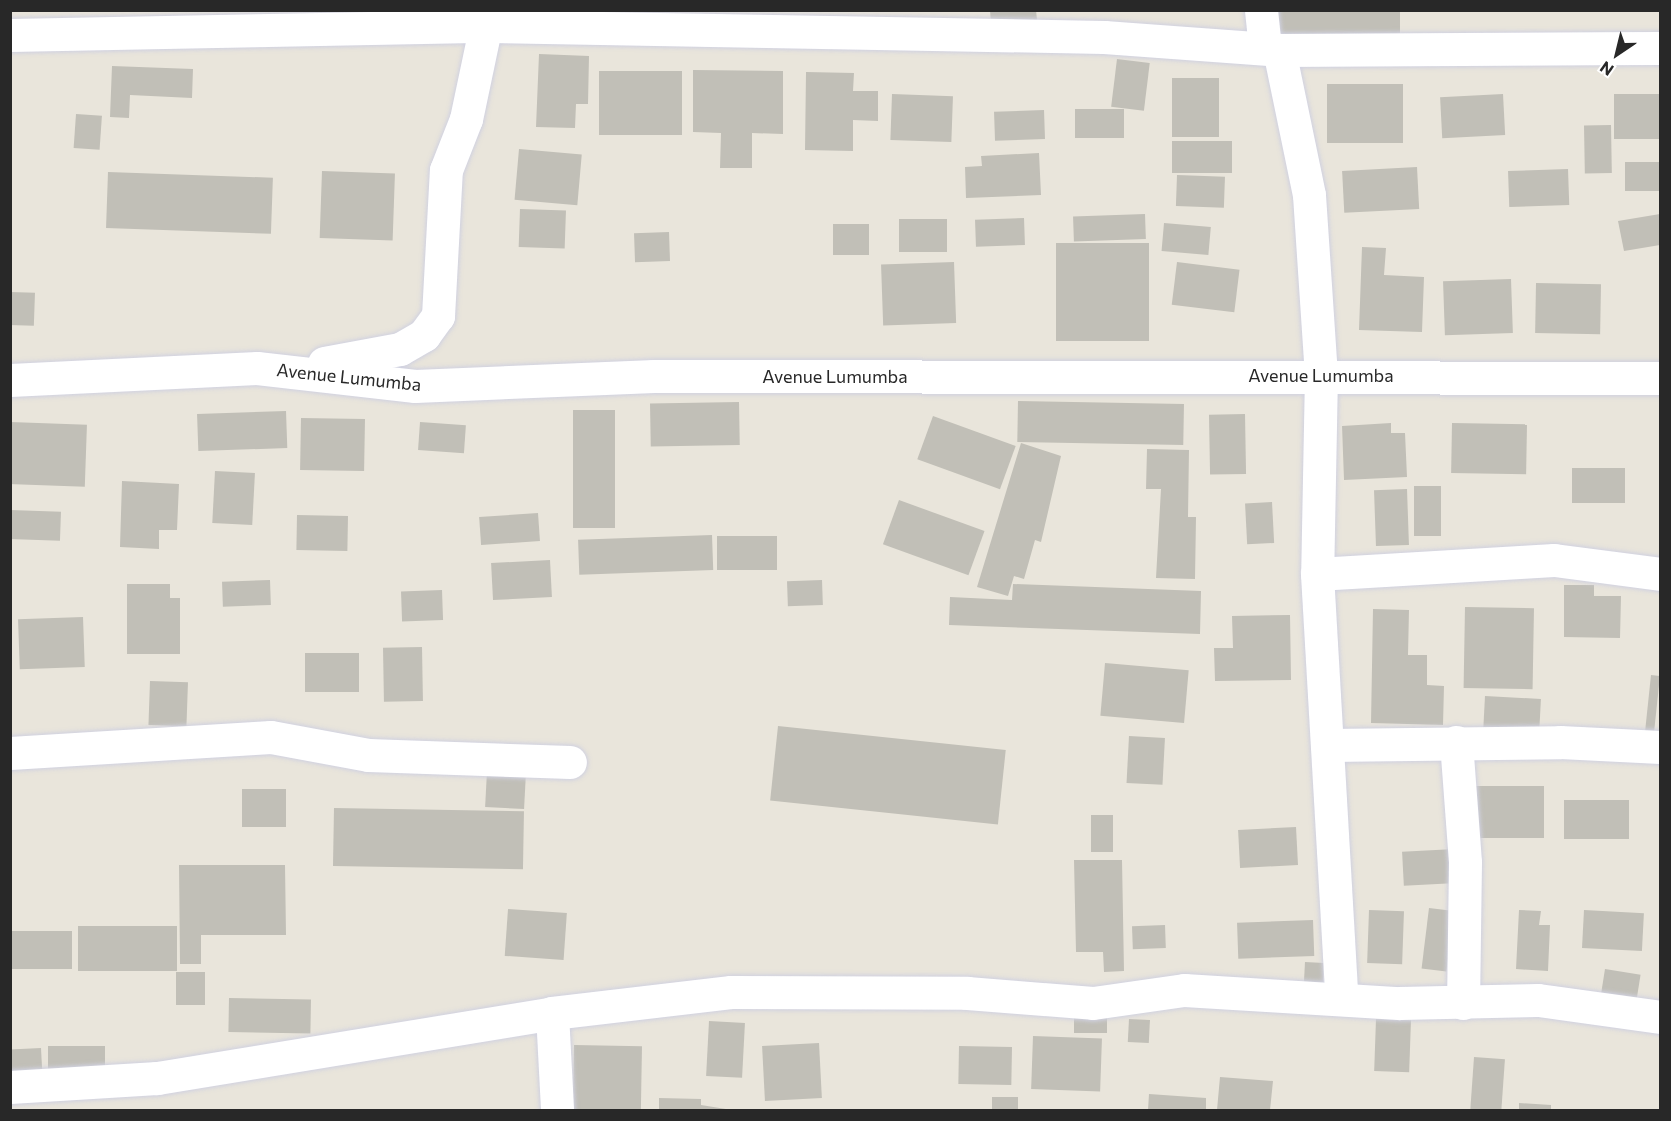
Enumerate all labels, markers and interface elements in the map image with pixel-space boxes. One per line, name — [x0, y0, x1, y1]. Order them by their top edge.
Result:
north arrow — [1587, 24, 1647, 84]
text: N — [1596, 58, 1617, 80]
street label: Avenue Lumumba — [276, 359, 422, 395]
street label: Avenue Lumumba — [1248, 364, 1394, 386]
street label: Avenue Lumumba — [762, 365, 908, 387]

